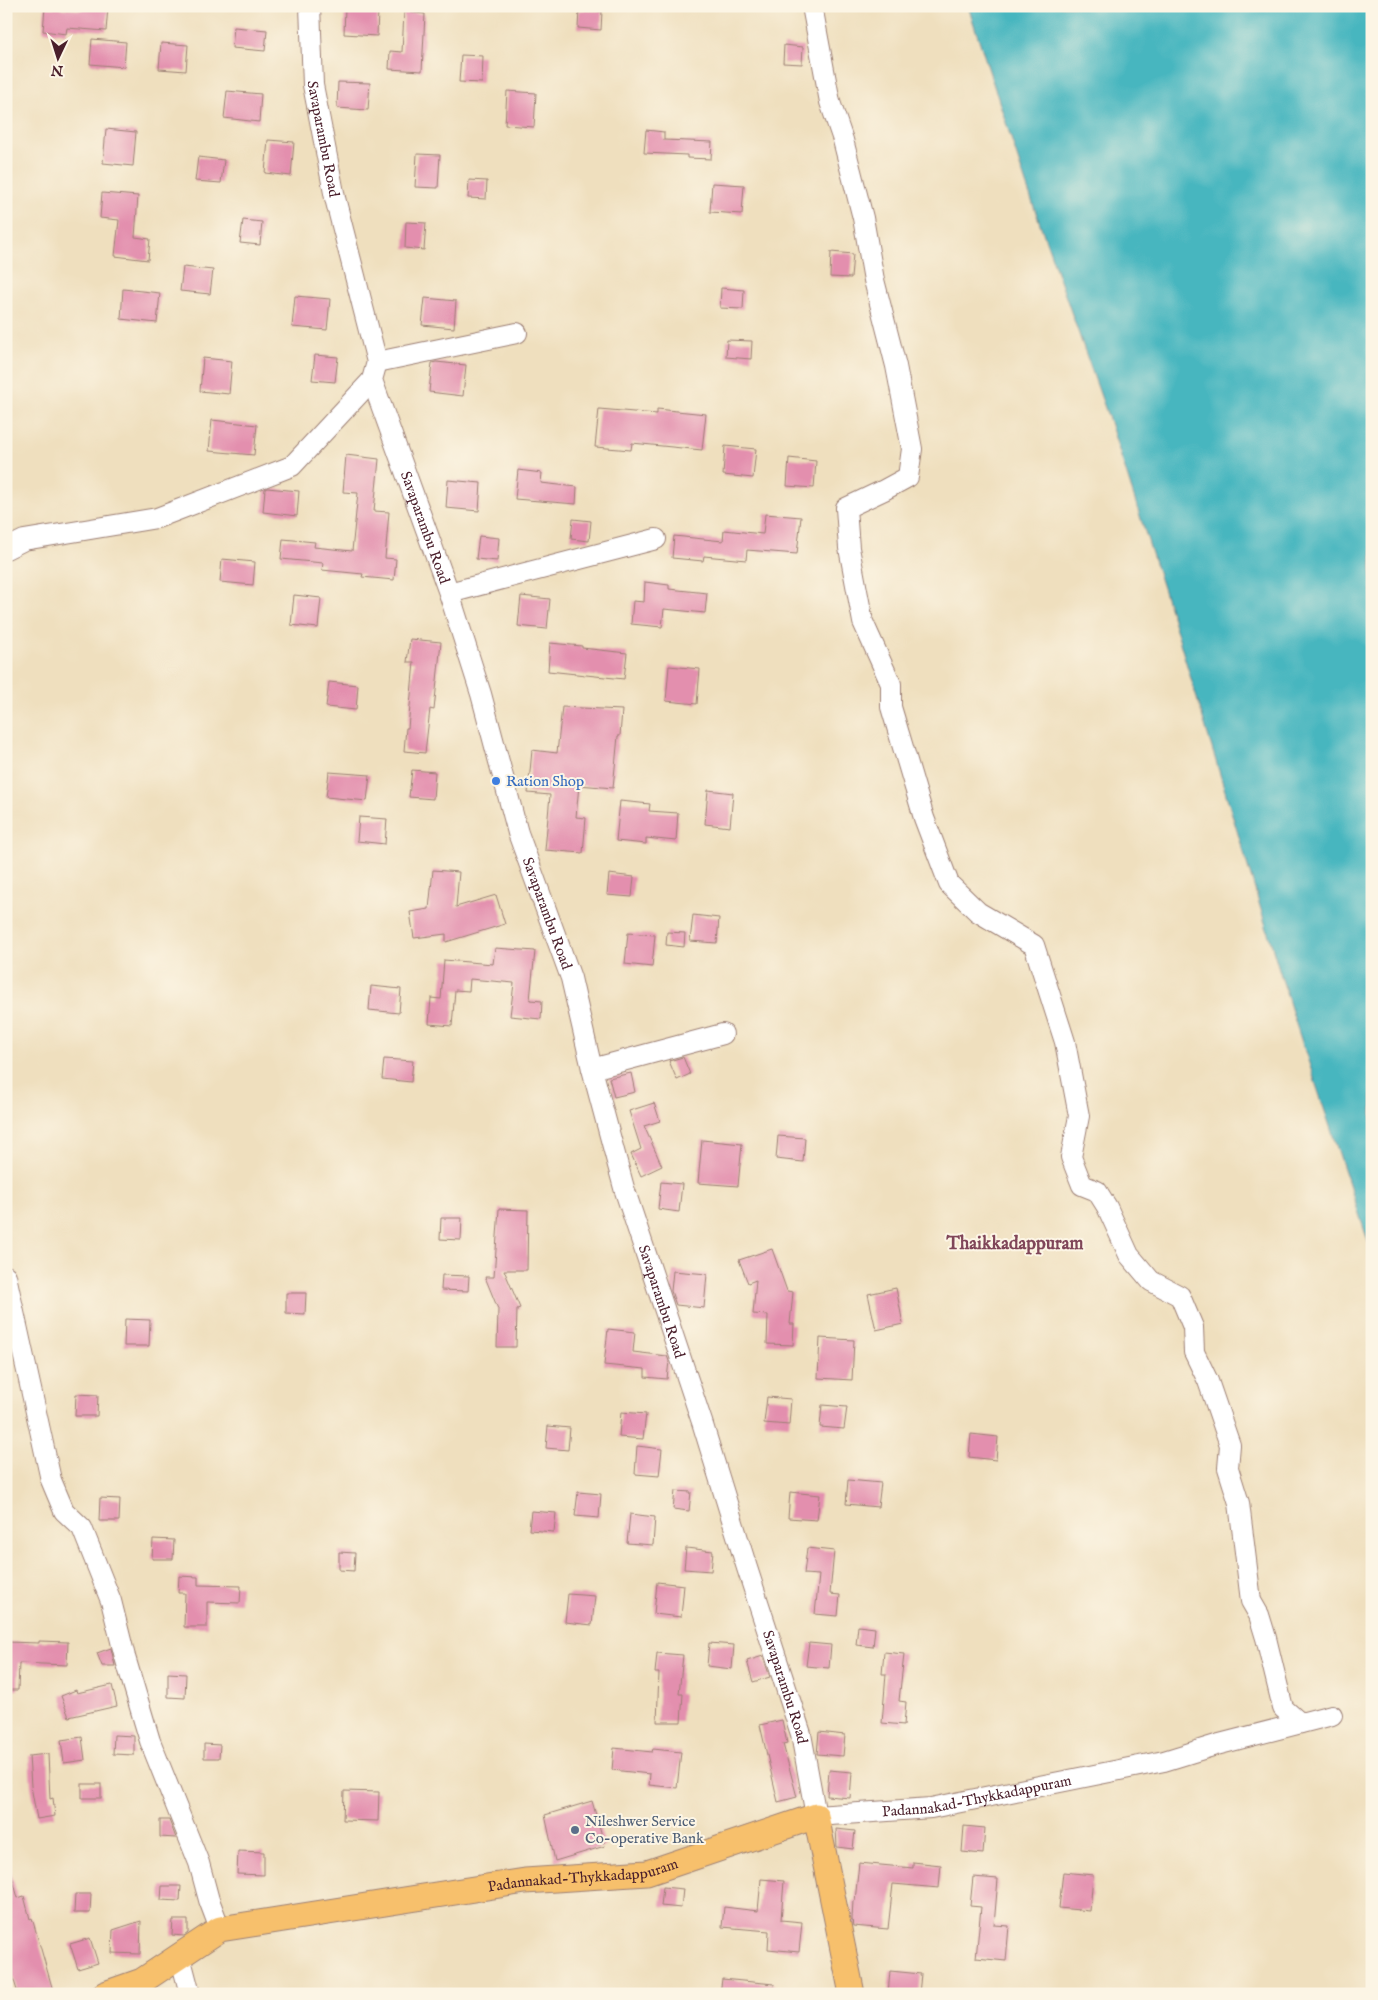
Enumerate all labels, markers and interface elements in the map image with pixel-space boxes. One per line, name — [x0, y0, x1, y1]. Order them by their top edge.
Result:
north arrow — [32, 32, 82, 82]
text: N — [50, 61, 65, 79]
street label: Savaparambu Road — [303, 80, 344, 200]
street label: Savaparambu Road — [396, 469, 455, 587]
place label: Ration Shop — [506, 772, 584, 791]
marker: Ration Shop — [490, 775, 502, 787]
street label: Savaparambu Road — [518, 855, 577, 973]
district label: Thaikkadappuram — [946, 1233, 1084, 1256]
street label: Savaparambu Road — [634, 1242, 690, 1361]
street label: Savaparambu Road — [758, 1628, 812, 1746]
street label: Padannakad-Thykkadappuram — [881, 1770, 1073, 1821]
place label: Nileshwer Service Co-operative Bank — [585, 1812, 705, 1848]
marker: Nileshwer Service Co-operative Bank — [569, 1824, 581, 1836]
street label: Padannakad-Thykkadappuram — [486, 1854, 681, 1896]

